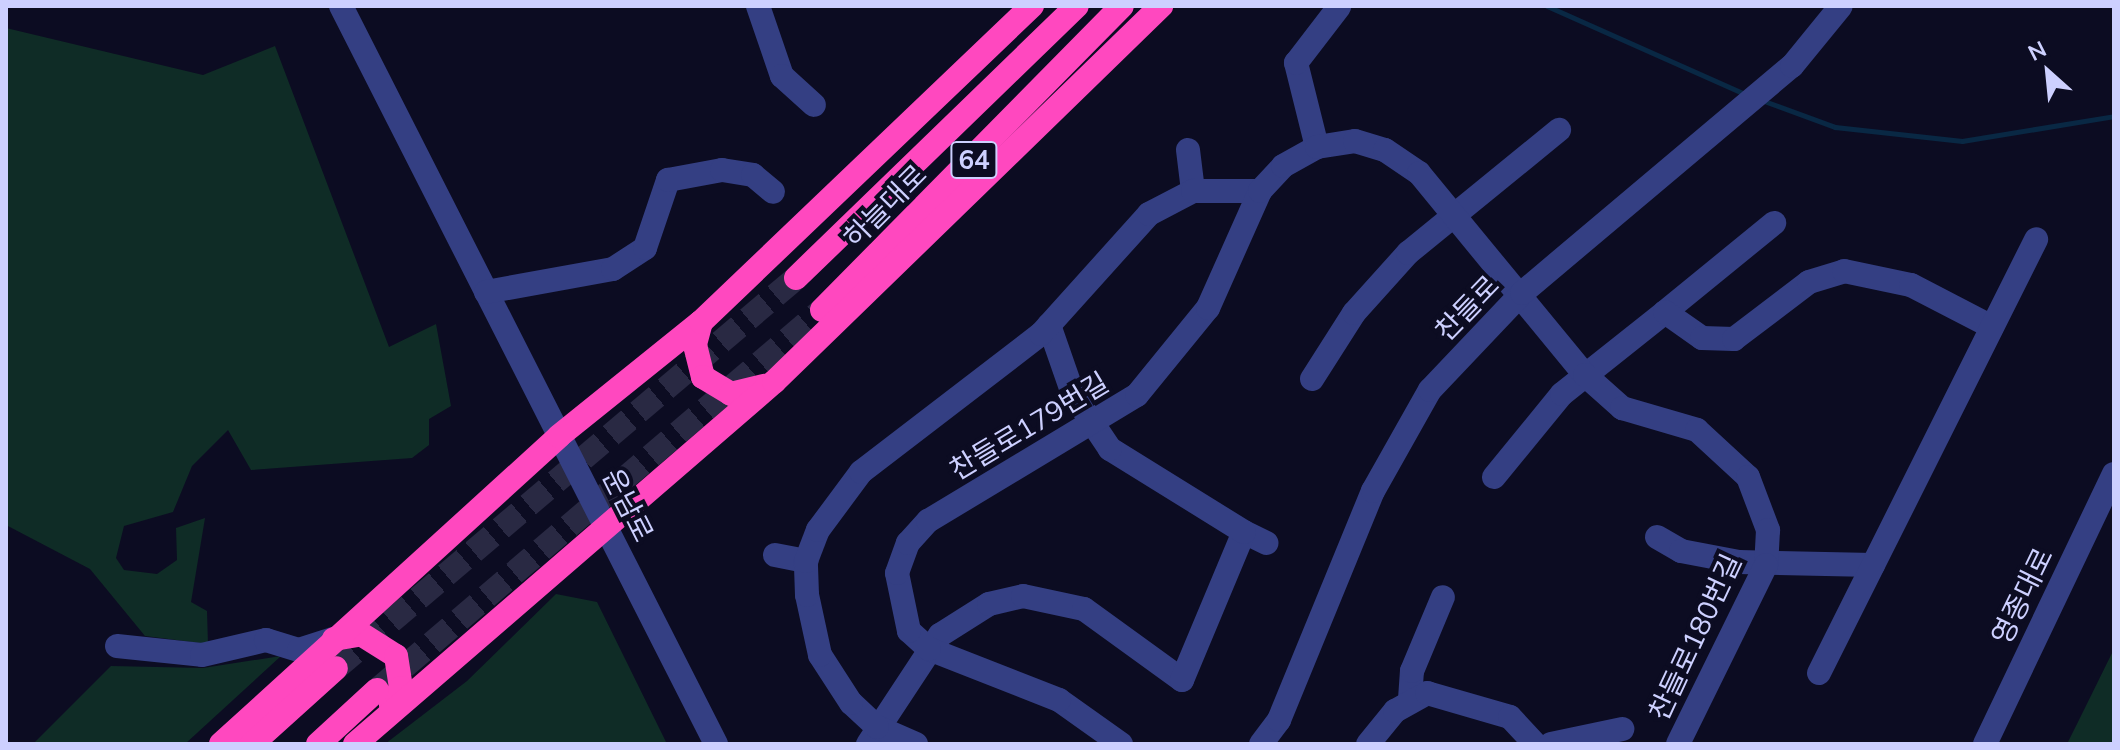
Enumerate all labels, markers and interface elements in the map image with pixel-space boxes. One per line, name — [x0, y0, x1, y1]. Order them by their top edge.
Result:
north arrow — [2008, 32, 2088, 112]
text: N — [2023, 34, 2051, 67]
road number: 64 — [950, 138, 998, 182]
street label: 하늘대로 — [837, 158, 933, 254]
street label: 찬들로 — [1428, 269, 1506, 347]
street label: 찬들로179번길 — [944, 365, 1114, 487]
street label: 운남로 — [595, 463, 661, 547]
street label: 영종대로 — [1984, 542, 2060, 650]
street label: 찬들로180번길 — [1642, 549, 1748, 725]

